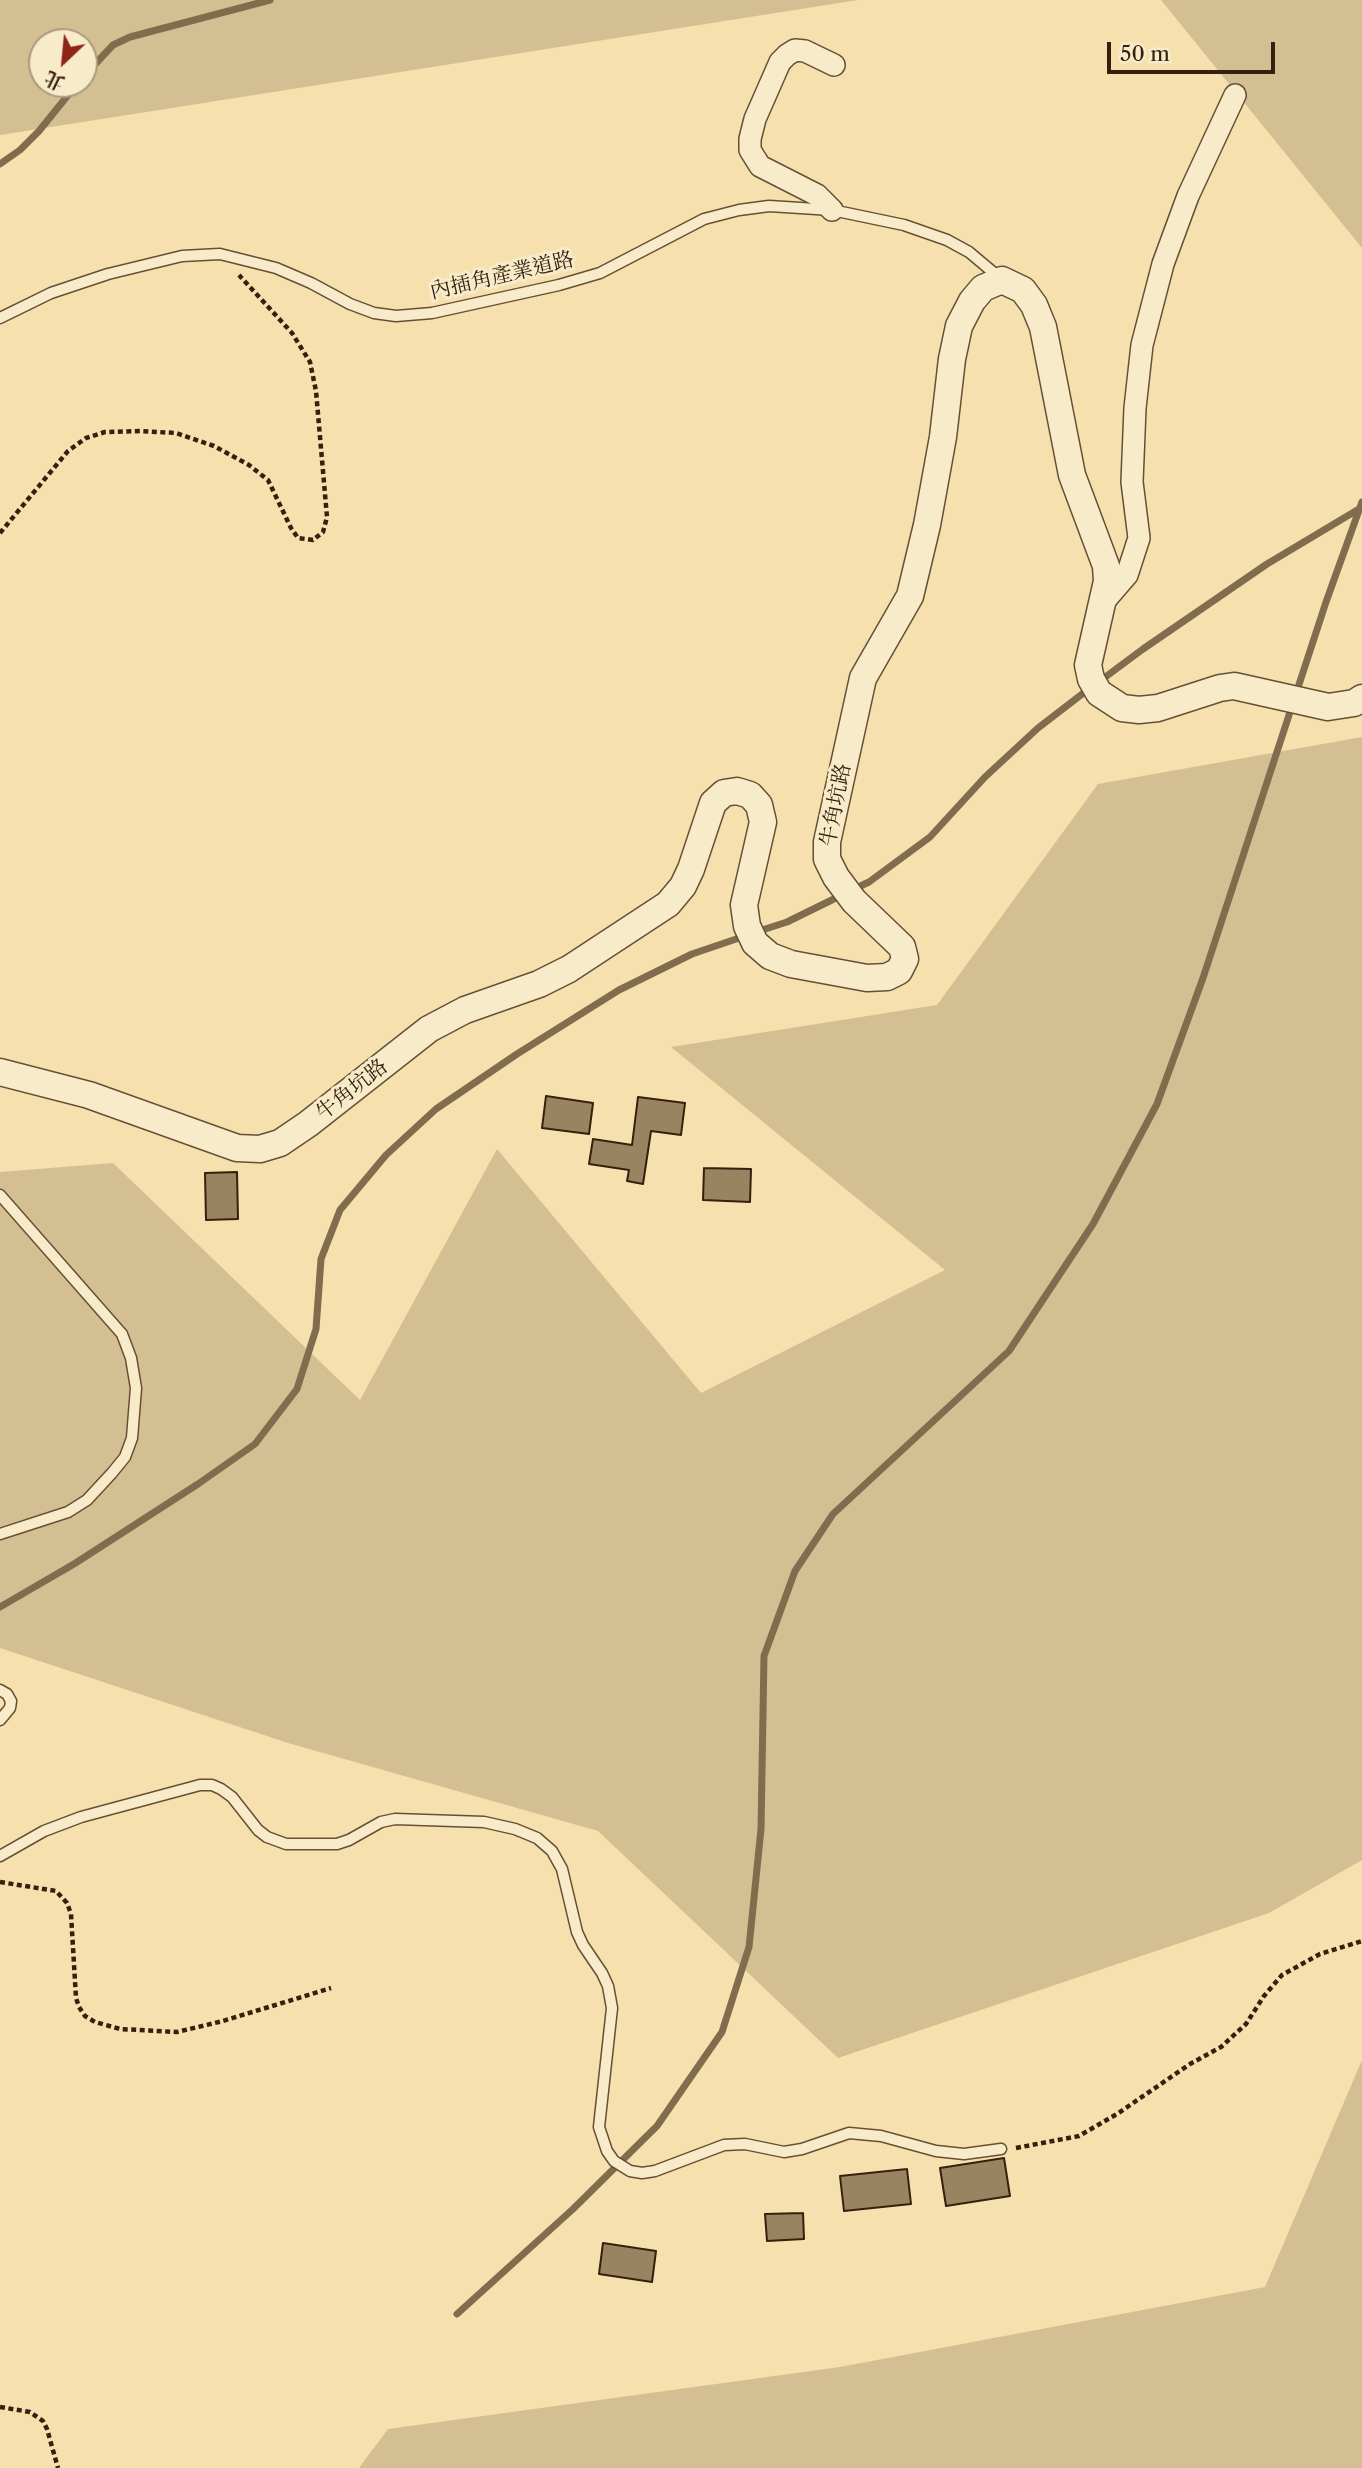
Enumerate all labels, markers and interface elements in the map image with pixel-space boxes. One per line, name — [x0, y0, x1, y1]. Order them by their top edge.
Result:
north arrow — [28, 28, 98, 98]
scale bar — [1110, 28, 1278, 72]
text: 50 m — [1120, 41, 1170, 66]
text: 北 — [41, 66, 68, 95]
street label: 內插角產業道路 — [428, 247, 576, 305]
street label: 牛角坑路 — [816, 761, 856, 849]
street label: 牛角坑路 — [311, 1054, 393, 1126]

